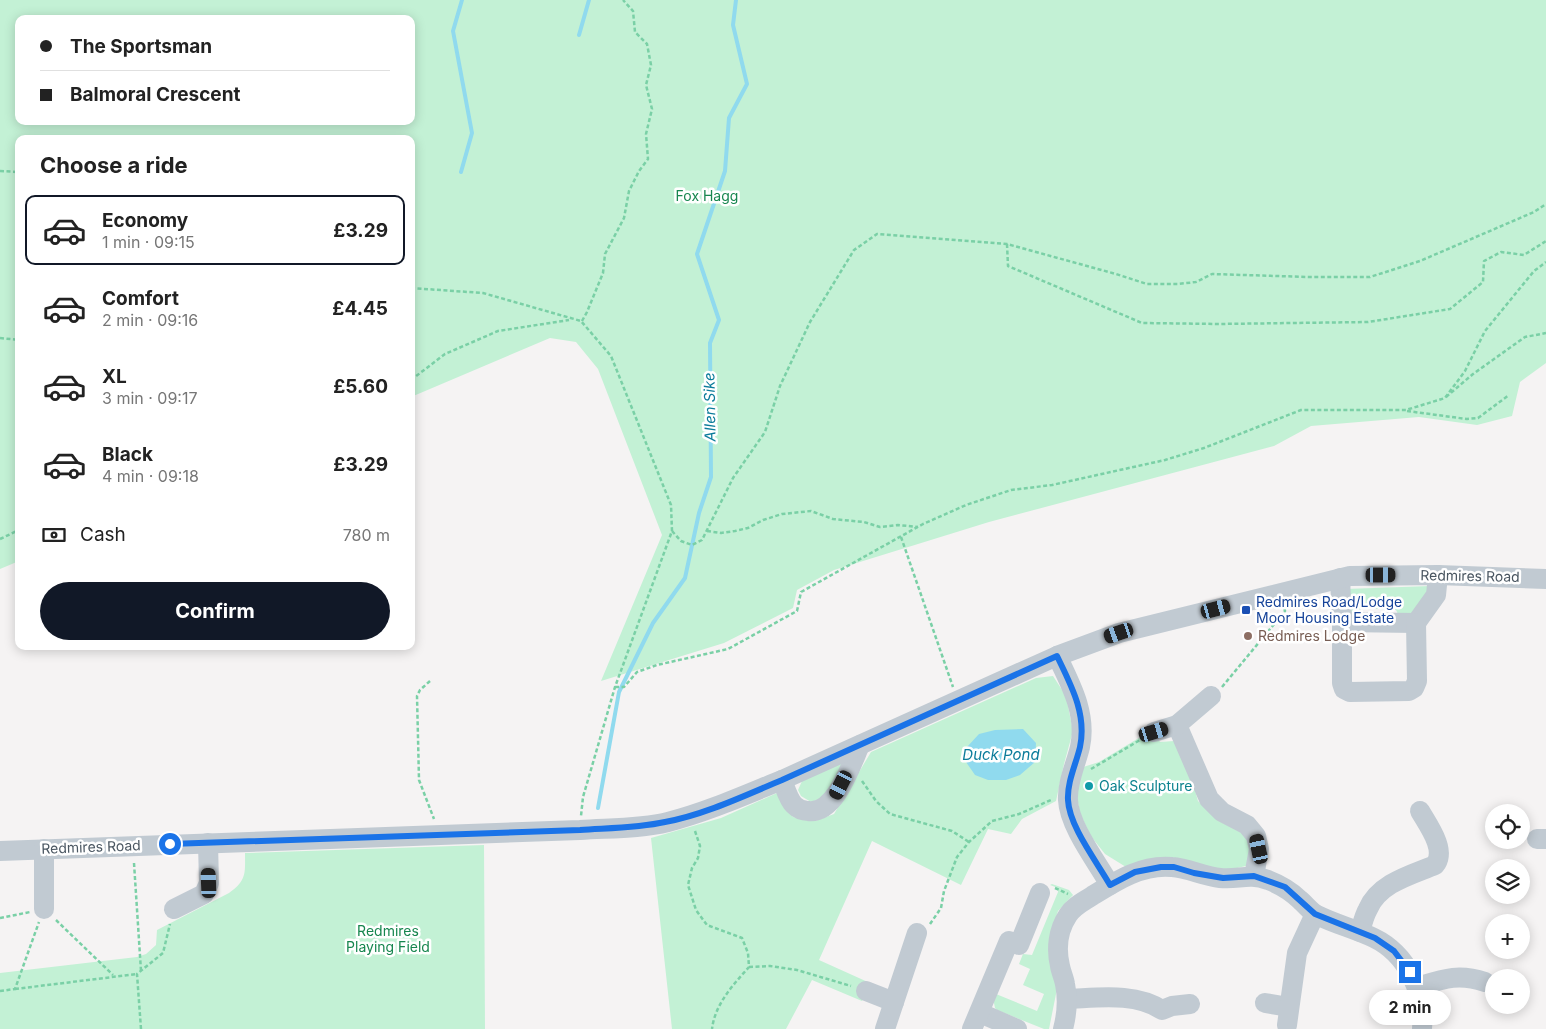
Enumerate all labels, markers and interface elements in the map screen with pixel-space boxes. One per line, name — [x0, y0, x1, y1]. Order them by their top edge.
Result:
text: The Sportsman — [70, 35, 212, 58]
text: Balmoral Crescent — [70, 83, 240, 106]
text: Choose a ride — [40, 152, 188, 178]
park label: Fox Hagg — [676, 187, 738, 204]
icon: car — [42, 208, 87, 253]
text: Economy — [102, 209, 188, 232]
text: £3.29 — [333, 219, 388, 242]
text: 1 min · 09:15 — [102, 232, 195, 252]
icon: car — [42, 286, 87, 331]
text: Comfort — [102, 287, 179, 310]
text: £4.45 — [332, 297, 388, 320]
text: 2 min · 09:16 — [102, 310, 198, 330]
icon: car — [42, 364, 87, 409]
text: XL — [102, 365, 127, 388]
water label: Allen Sike — [699, 372, 720, 443]
text: £5.60 — [333, 375, 388, 398]
text: 3 min · 09:17 — [102, 388, 198, 408]
icon: car — [42, 442, 87, 487]
text: Black — [102, 443, 153, 466]
text: £3.29 — [333, 453, 388, 476]
text: 4 min · 09:18 — [102, 466, 199, 486]
icon: cash — [40, 521, 68, 549]
text: Cash — [80, 523, 126, 546]
text: 780 m — [343, 525, 390, 545]
street label: Redmires Road — [1420, 566, 1520, 585]
car — [1366, 568, 1396, 583]
button: Confirm — [40, 582, 390, 640]
place label: Redmires Road/Lodge Moor Housing Estate — [1256, 593, 1402, 626]
car — [1199, 598, 1232, 620]
marker: Redmires Road/Lodge Moor Housing Estate — [1240, 604, 1252, 616]
car — [1102, 621, 1135, 645]
place label: Redmires Lodge — [1258, 627, 1365, 644]
marker: Redmires Lodge — [1242, 630, 1254, 642]
car — [1137, 720, 1170, 744]
water label: Duck Pond — [962, 745, 1040, 764]
car — [827, 768, 854, 802]
place label: Oak Sculpture — [1099, 777, 1192, 794]
marker: Oak Sculpture — [1083, 780, 1095, 792]
map controls — [1485, 804, 1530, 1014]
button: locate — [1485, 804, 1530, 849]
route start — [159, 833, 181, 855]
car — [1248, 833, 1269, 865]
street label: Redmires Road — [41, 836, 141, 857]
button: layers — [1485, 859, 1530, 904]
car — [200, 868, 217, 898]
button: + — [1485, 914, 1530, 959]
park label: Redmires Playing Field — [346, 922, 430, 955]
route end — [1399, 961, 1421, 983]
button: − — [1485, 969, 1530, 1014]
callout: 2 min — [1369, 990, 1451, 1024]
text: 2 min — [1389, 997, 1431, 1017]

